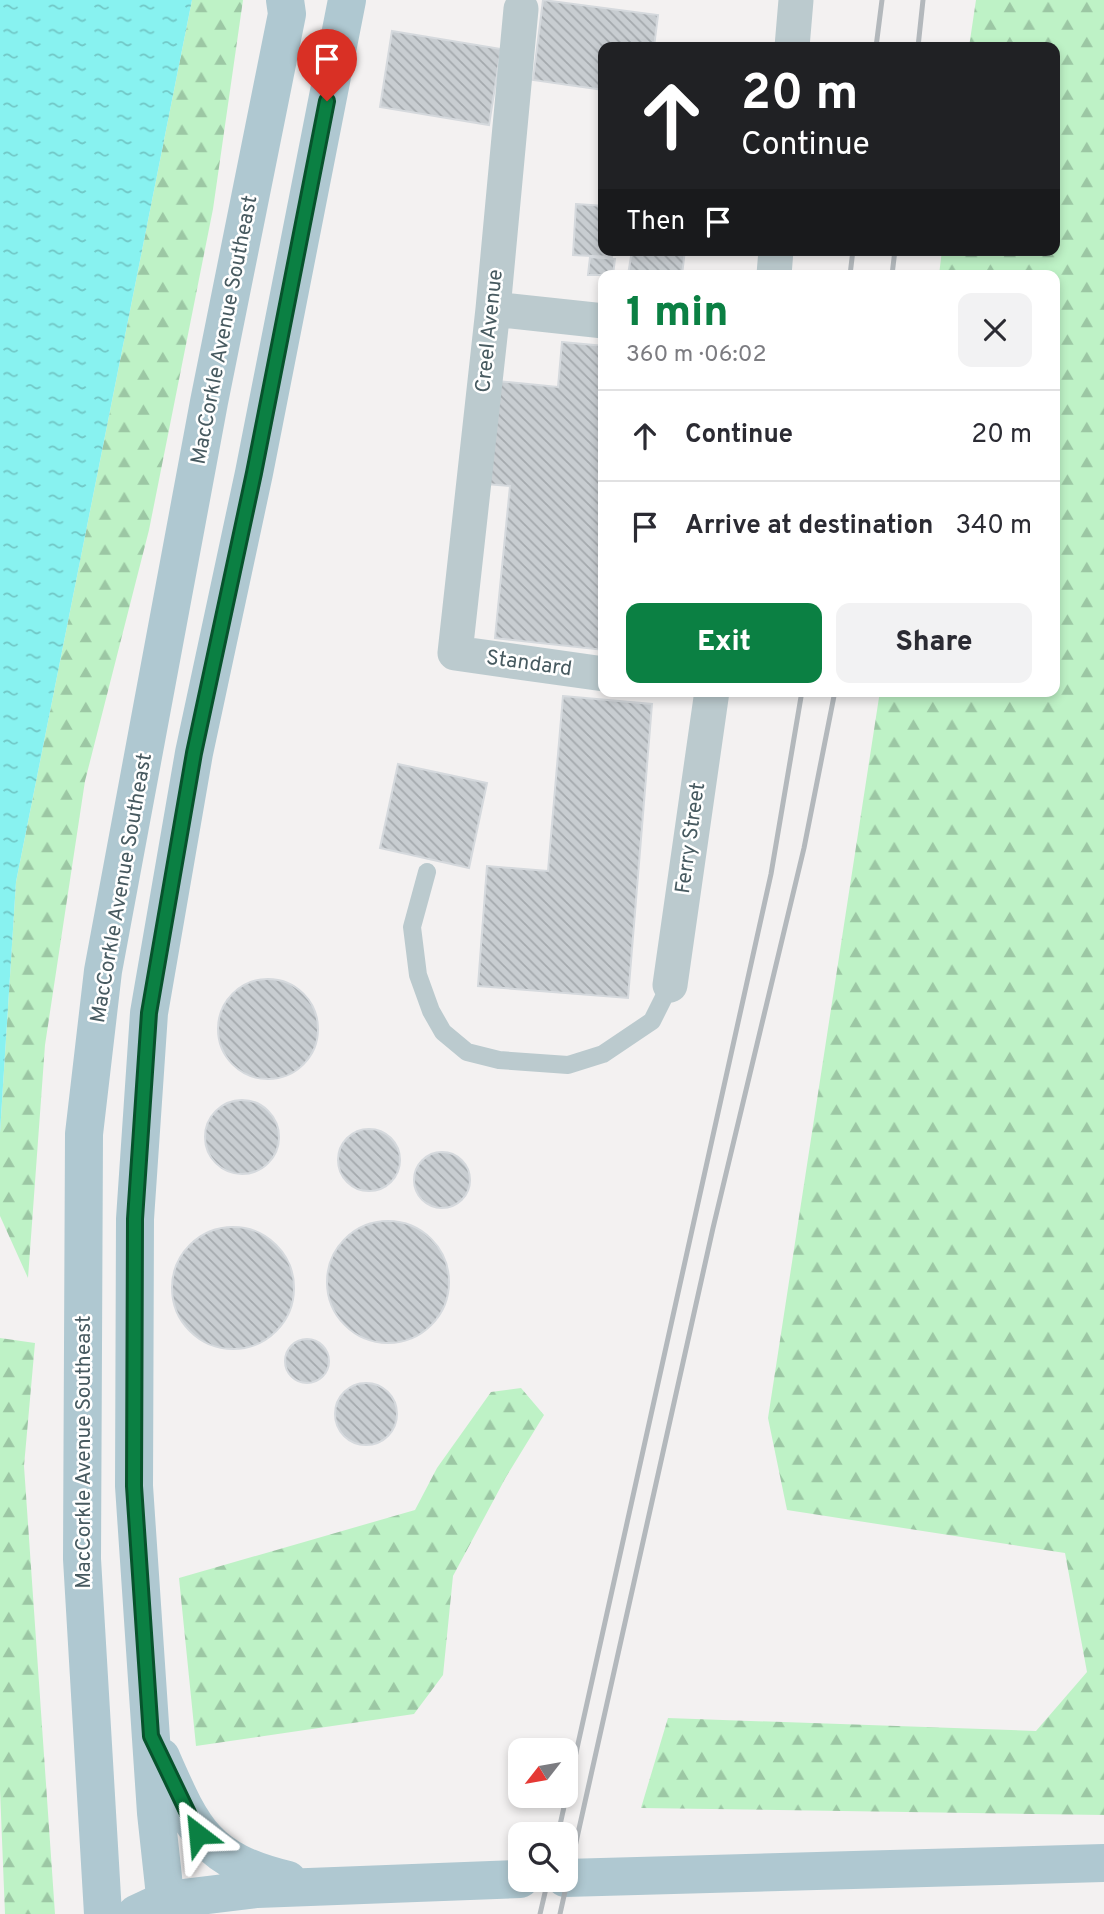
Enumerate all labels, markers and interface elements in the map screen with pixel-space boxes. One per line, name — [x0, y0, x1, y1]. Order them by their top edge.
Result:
pin — [297, 29, 357, 101]
icon: arrive — [308, 40, 346, 78]
text: 20 m — [741, 65, 858, 127]
icon: ahead — [626, 70, 717, 161]
text: Continue — [741, 126, 870, 166]
street label: MacCorkle Avenue Southeast — [186, 193, 264, 467]
icon: arrive — [699, 203, 737, 241]
text: Then — [626, 206, 685, 239]
street label: Creel Avenue — [470, 268, 510, 394]
text: 1 min — [626, 288, 729, 341]
button: close — [958, 293, 1032, 367]
text: 360 m · 06:02 — [626, 341, 767, 370]
icon: ahead — [626, 417, 664, 455]
text: Continue — [685, 419, 793, 452]
text: 20 m — [971, 419, 1032, 452]
icon: arrive — [626, 508, 664, 546]
text: Arrive at destination — [685, 510, 933, 543]
text: 340 m — [955, 510, 1032, 543]
button: Exit — [626, 603, 822, 683]
button: Share — [836, 603, 1032, 683]
street label: Standard — [484, 645, 574, 683]
street label: MacCorkle Avenue Southeast — [85, 751, 159, 1025]
street label: Ferry Street — [670, 781, 712, 895]
street label: MacCorkle Avenue Southeast — [71, 1315, 98, 1589]
north arrow — [508, 1738, 578, 1808]
map controls — [508, 1738, 578, 1892]
position arrow — [161, 1797, 235, 1871]
button: search — [508, 1822, 578, 1892]

